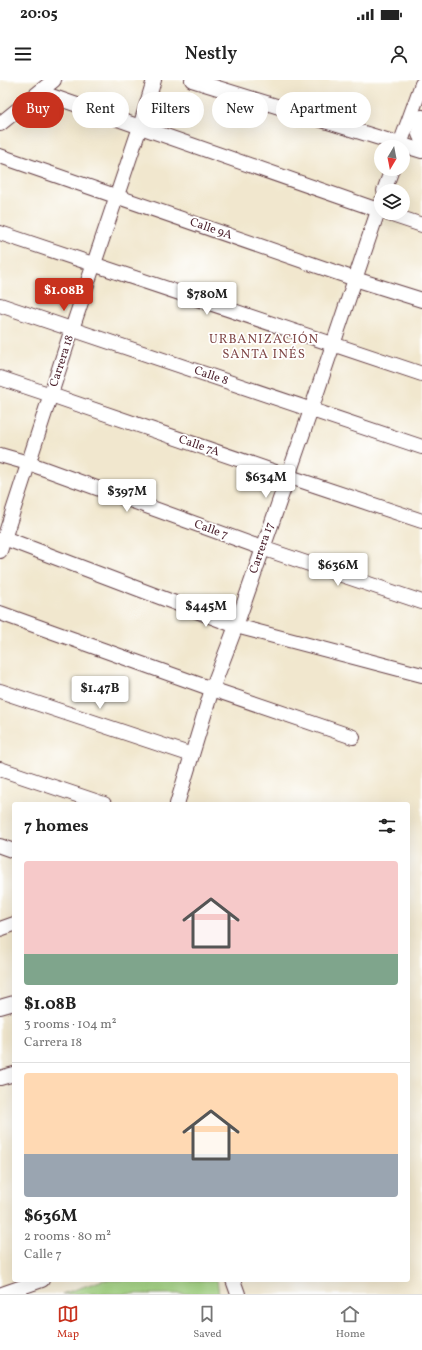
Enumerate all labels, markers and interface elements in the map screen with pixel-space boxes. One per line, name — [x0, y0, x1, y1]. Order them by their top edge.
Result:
text: 20:05 — [20, 4, 58, 25]
text: Nestly — [185, 42, 237, 67]
icon: menu — [12, 43, 34, 65]
icon: person — [388, 43, 410, 65]
chip: Buy — [12, 92, 64, 128]
chip: Rent — [72, 92, 129, 128]
chip: Filters — [137, 92, 204, 128]
chip: New — [212, 92, 268, 128]
chip: Apartment — [276, 92, 371, 128]
north arrow — [374, 140, 410, 176]
map controls — [374, 140, 410, 220]
button: layers — [374, 184, 410, 220]
street label: Calle 9A — [188, 214, 235, 244]
pin: $1.08B — [31, 278, 97, 312]
text: $1.08B — [44, 282, 84, 300]
pin: $780M — [179, 282, 235, 316]
text: $780M — [187, 286, 227, 304]
district label: URBANIZACIÓN SANTA INÉS — [209, 331, 319, 364]
street label: Carrera 18 — [46, 333, 78, 389]
street label: Calle 8 — [192, 363, 230, 389]
street label: Calle 7A — [176, 432, 222, 461]
pin: $634M — [238, 465, 294, 499]
text: $634M — [245, 469, 287, 487]
pin: $397M — [99, 479, 155, 513]
text: $397M — [107, 483, 147, 501]
street label: Calle 7 — [192, 517, 230, 544]
street label: Carrera 17 — [246, 520, 278, 576]
pin: $636M — [310, 553, 366, 587]
text: $636M — [318, 557, 358, 575]
pin: $445M — [178, 594, 234, 628]
text: $445M — [185, 598, 227, 616]
pin: $1.47B — [67, 676, 133, 710]
text: $1.47B — [81, 680, 119, 698]
text: 7 homes — [24, 815, 89, 838]
icon: filters — [376, 815, 398, 837]
icon: home — [175, 887, 247, 959]
text: $1.08B — [24, 993, 76, 1016]
text: 3 rooms · 104 m² — [24, 1016, 117, 1034]
text: Carrera 18 — [24, 1034, 82, 1052]
icon: home — [175, 1099, 247, 1171]
text: $636M — [24, 1205, 77, 1228]
text: 2 rooms · 80 m² — [24, 1228, 111, 1246]
text: Calle 7 — [24, 1246, 62, 1264]
tab: Map — [57, 1303, 79, 1342]
tab: Saved — [193, 1303, 222, 1342]
tab: Home — [336, 1303, 365, 1342]

